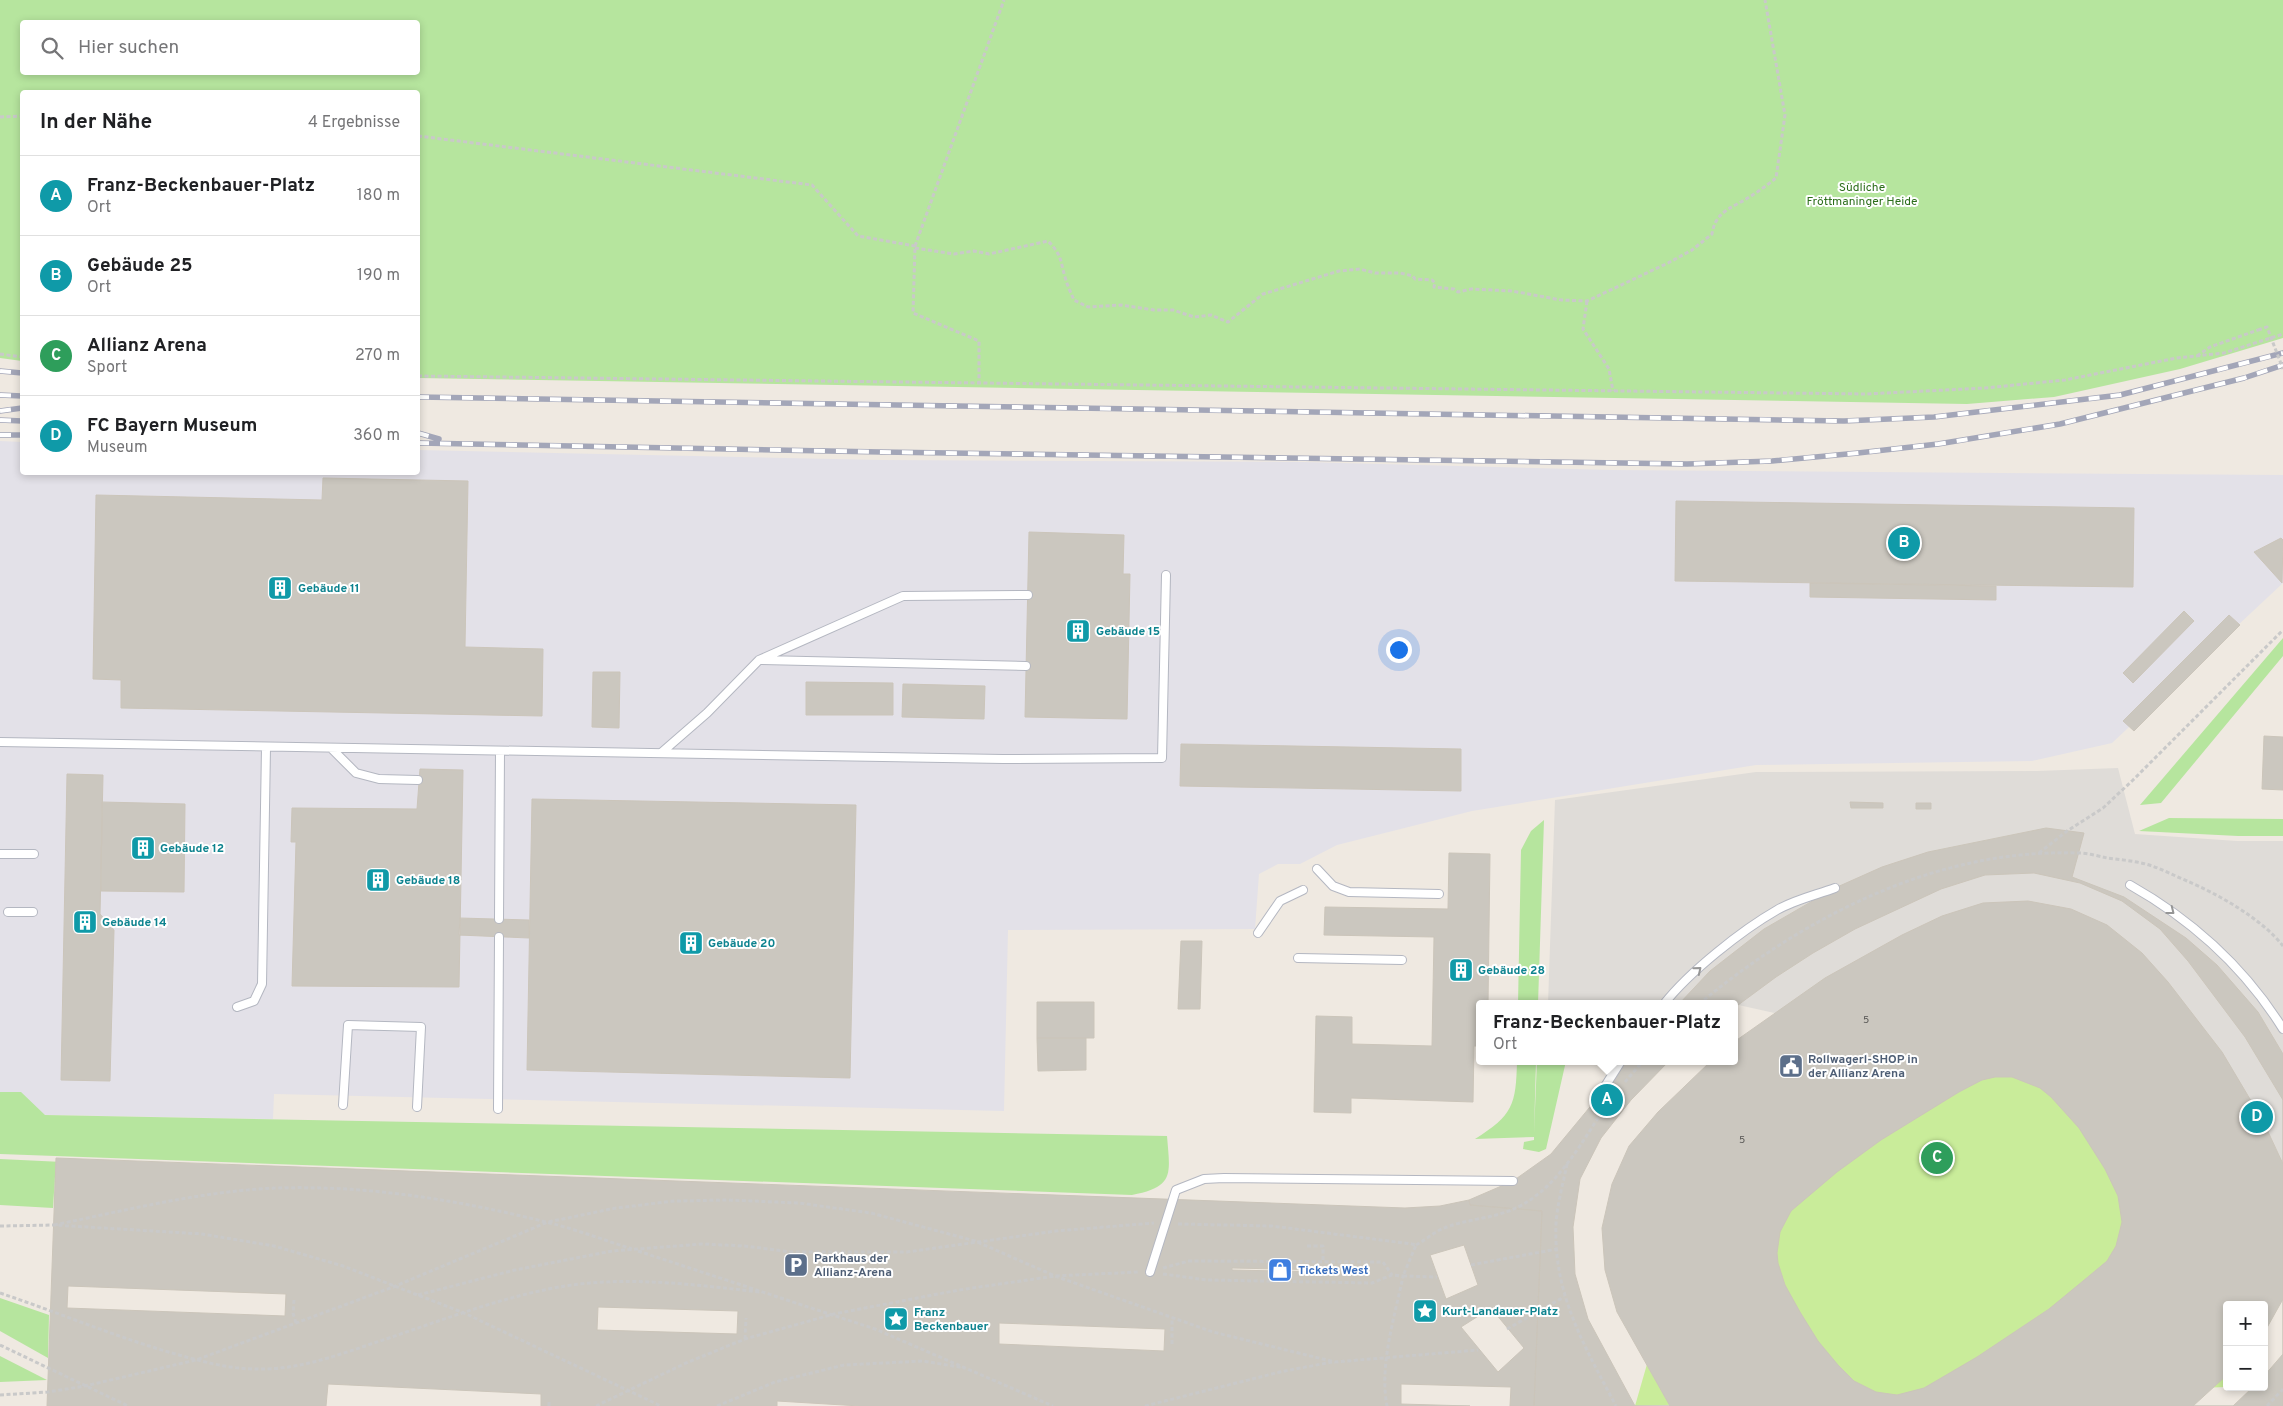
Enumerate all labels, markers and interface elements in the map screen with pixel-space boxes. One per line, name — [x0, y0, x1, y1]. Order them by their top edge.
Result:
search box — [20, 20, 420, 75]
icon: search — [38, 34, 66, 62]
text: Hier suchen — [78, 36, 179, 60]
text: In der Nähe — [40, 109, 152, 136]
text: 4 Ergebnisse — [308, 113, 400, 133]
text: Franz-Beckenbauer-Platz — [87, 174, 315, 198]
park label: Südliche Fröttmaninger Heide — [1807, 180, 1917, 210]
text: A — [50, 186, 62, 206]
text: 180 m — [357, 186, 400, 206]
text: Ort — [87, 198, 111, 218]
text: Gebäude 25 — [87, 254, 193, 278]
text: B — [50, 266, 62, 286]
text: 190 m — [357, 266, 400, 286]
text: Ort — [87, 278, 111, 298]
text: Allianz Arena — [87, 334, 207, 358]
text: C — [51, 346, 61, 366]
text: 270 m — [355, 346, 400, 366]
text: Sport — [87, 358, 127, 378]
text: FC Bayern Museum — [87, 414, 257, 438]
text: D — [50, 426, 62, 446]
text: 360 m — [353, 426, 400, 446]
text: Museum — [87, 438, 148, 458]
pin: B — [1888, 524, 1920, 562]
building icon: Gebäude 11 — [267, 575, 293, 601]
place label: Gebäude 11 — [298, 581, 360, 597]
building icon: Gebäude 15 — [1065, 618, 1091, 644]
place label: Gebäude 15 — [1096, 624, 1160, 640]
your location — [1386, 637, 1412, 663]
building icon: Gebäude 12 — [130, 835, 156, 861]
place label: Gebäude 12 — [160, 841, 224, 857]
building icon: Gebäude 18 — [365, 867, 391, 893]
place label: Gebäude 18 — [396, 873, 460, 889]
one-way arrow — [2165, 905, 2174, 913]
building icon: Gebäude 14 — [72, 909, 98, 935]
place label: Gebäude 14 — [102, 915, 167, 931]
building icon: Gebäude 20 — [678, 930, 704, 956]
place label: Gebäude 20 — [708, 936, 775, 952]
building icon: Gebäude 28 — [1448, 957, 1474, 983]
place label: Gebäude 28 — [1478, 963, 1545, 979]
one-way arrow — [1693, 966, 1702, 975]
popup — [1476, 1000, 1738, 1065]
text: Franz-Beckenbauer-Platz — [1493, 1011, 1721, 1035]
house number: 5 — [1863, 1014, 1869, 1027]
text: Ort — [1493, 1035, 1517, 1055]
place label: Rollwagerl-SHOP in der Allianz Arena — [1808, 1052, 1918, 1082]
public building icon: Rollwagerl-SHOP in der Allianz Arena — [1778, 1053, 1804, 1079]
pin: A — [1591, 1081, 1623, 1119]
pin: D — [2241, 1098, 2273, 1136]
house number: 5 — [1739, 1134, 1745, 1147]
pin: C — [1921, 1139, 1953, 1177]
place label: Parkhaus der Allianz-Arena — [814, 1251, 892, 1281]
parking icon: Parkhaus der Allianz-Arena — [783, 1252, 809, 1278]
shop icon: Tickets West — [1267, 1257, 1293, 1283]
place label: Tickets West — [1298, 1263, 1369, 1279]
place icon: Kurt-Landauer-Platz — [1412, 1298, 1438, 1324]
map controls — [2223, 1301, 2268, 1391]
button: + — [2223, 1301, 2268, 1346]
place label: Kurt-Landauer-Platz — [1442, 1304, 1558, 1320]
place label: Franz Beckenbauer — [914, 1305, 988, 1335]
place icon: Franz Beckenbauer — [883, 1306, 909, 1332]
button: − — [2223, 1346, 2268, 1391]

